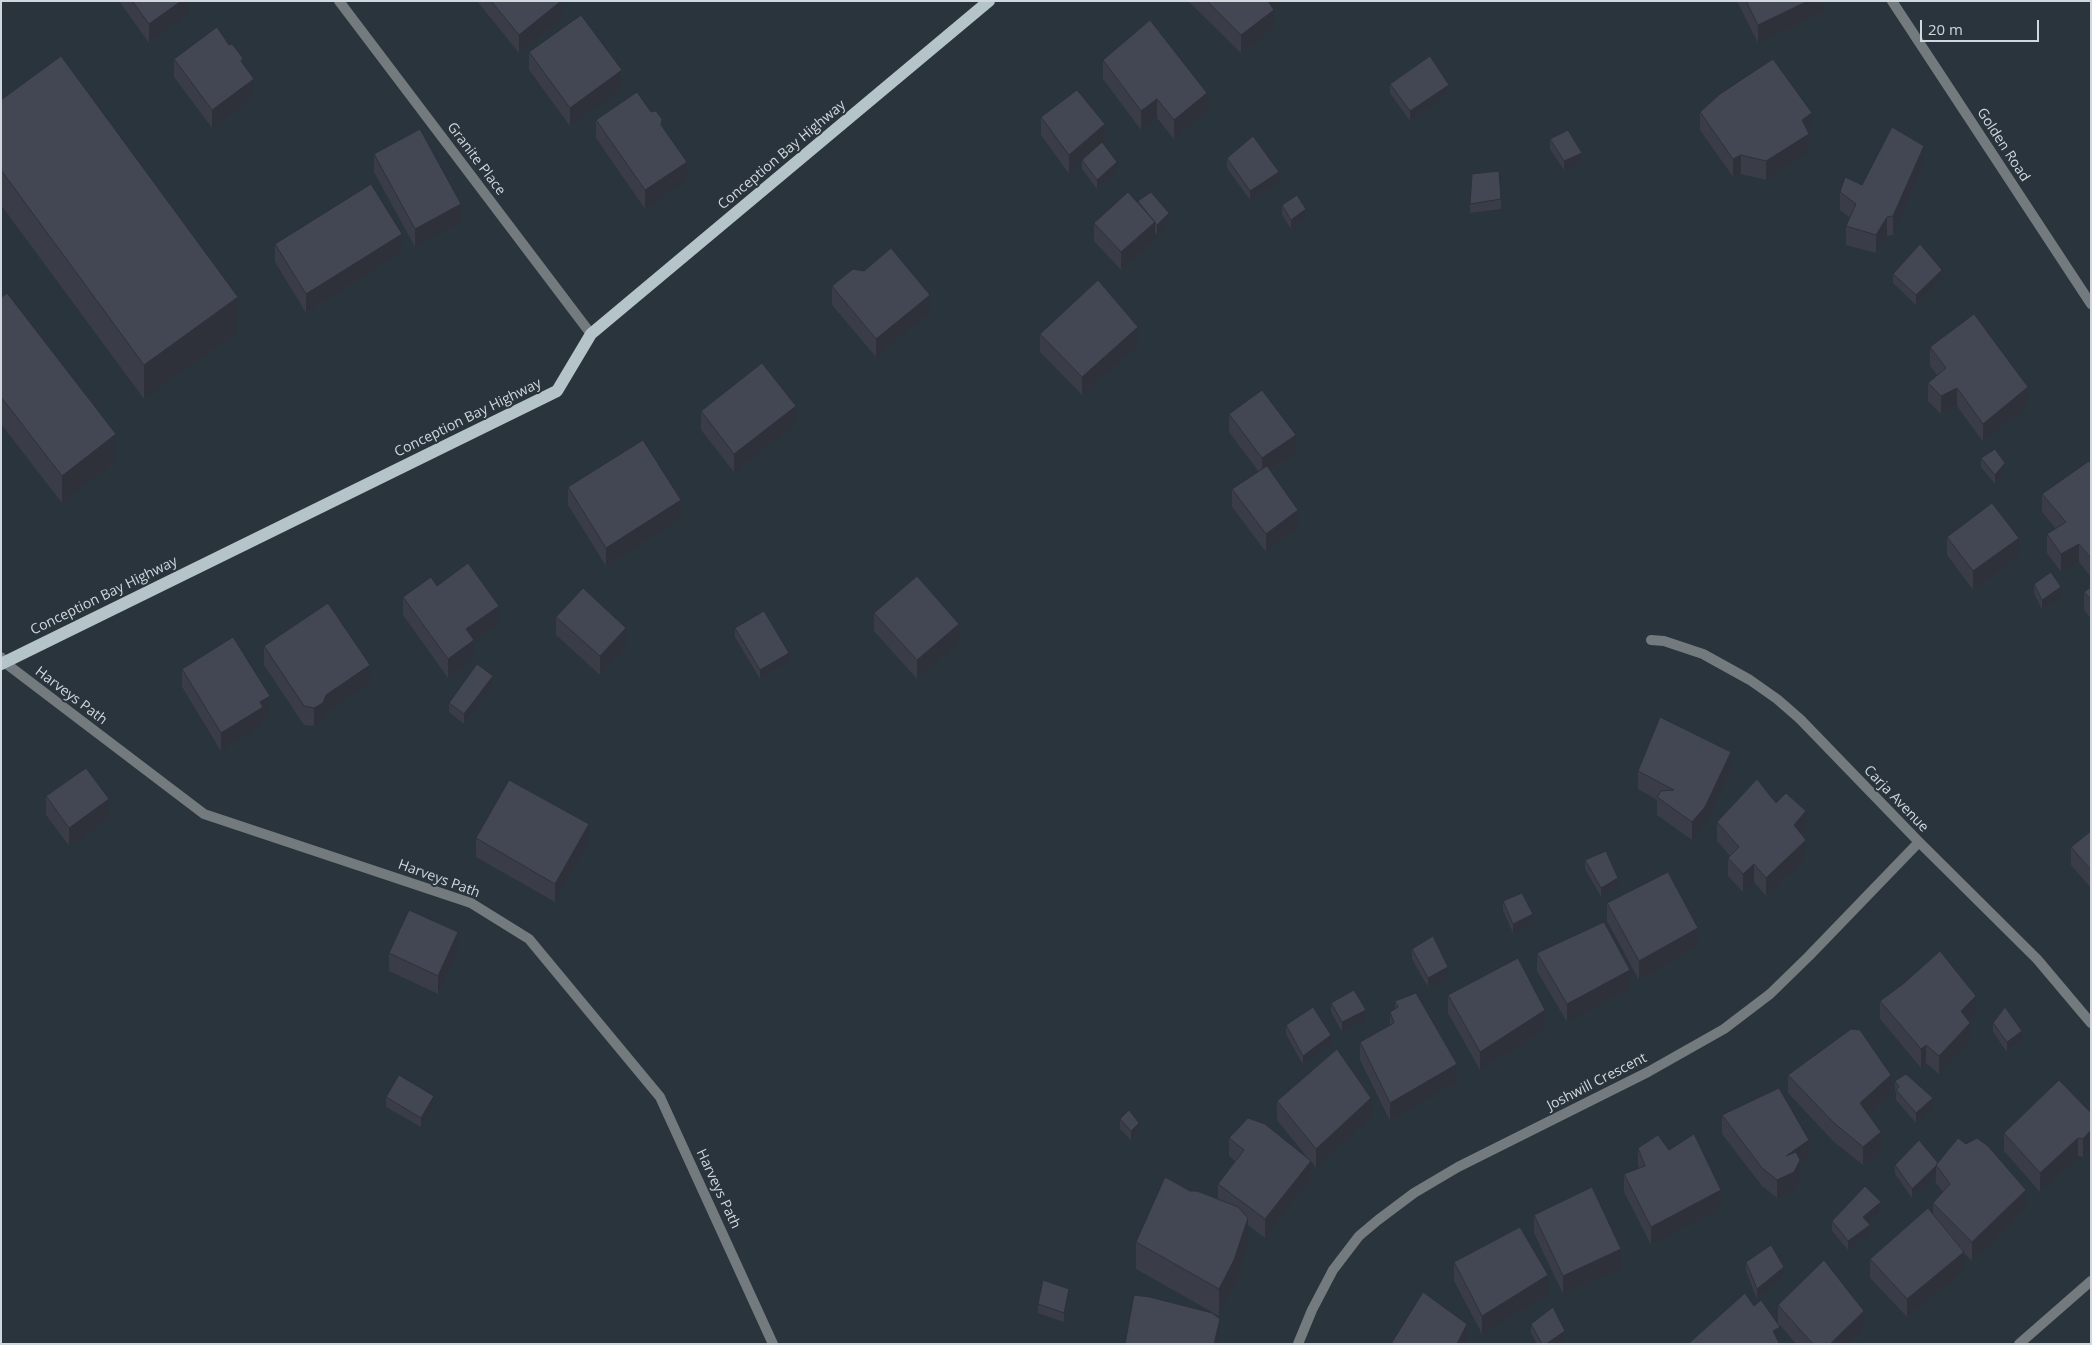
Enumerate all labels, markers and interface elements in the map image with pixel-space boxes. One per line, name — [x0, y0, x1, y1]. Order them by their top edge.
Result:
scale bar — [1922, 10, 2041, 42]
text: 20 m — [1928, 19, 1963, 39]
street label: Conception Bay Highway — [715, 97, 849, 213]
street label: Golden Road — [1973, 105, 2033, 185]
street label: Granite Place — [443, 119, 509, 199]
street label: Conception Bay Highway — [392, 375, 544, 461]
street label: Conception Bay Highway — [28, 553, 180, 639]
street label: Harveys Path — [32, 663, 110, 729]
street label: Carja Avenue — [1860, 762, 1932, 836]
street label: Harveys Path — [396, 856, 482, 902]
street label: Joshwill Crescent — [1544, 1050, 1650, 1114]
street label: Harveys Path — [692, 1147, 744, 1231]

